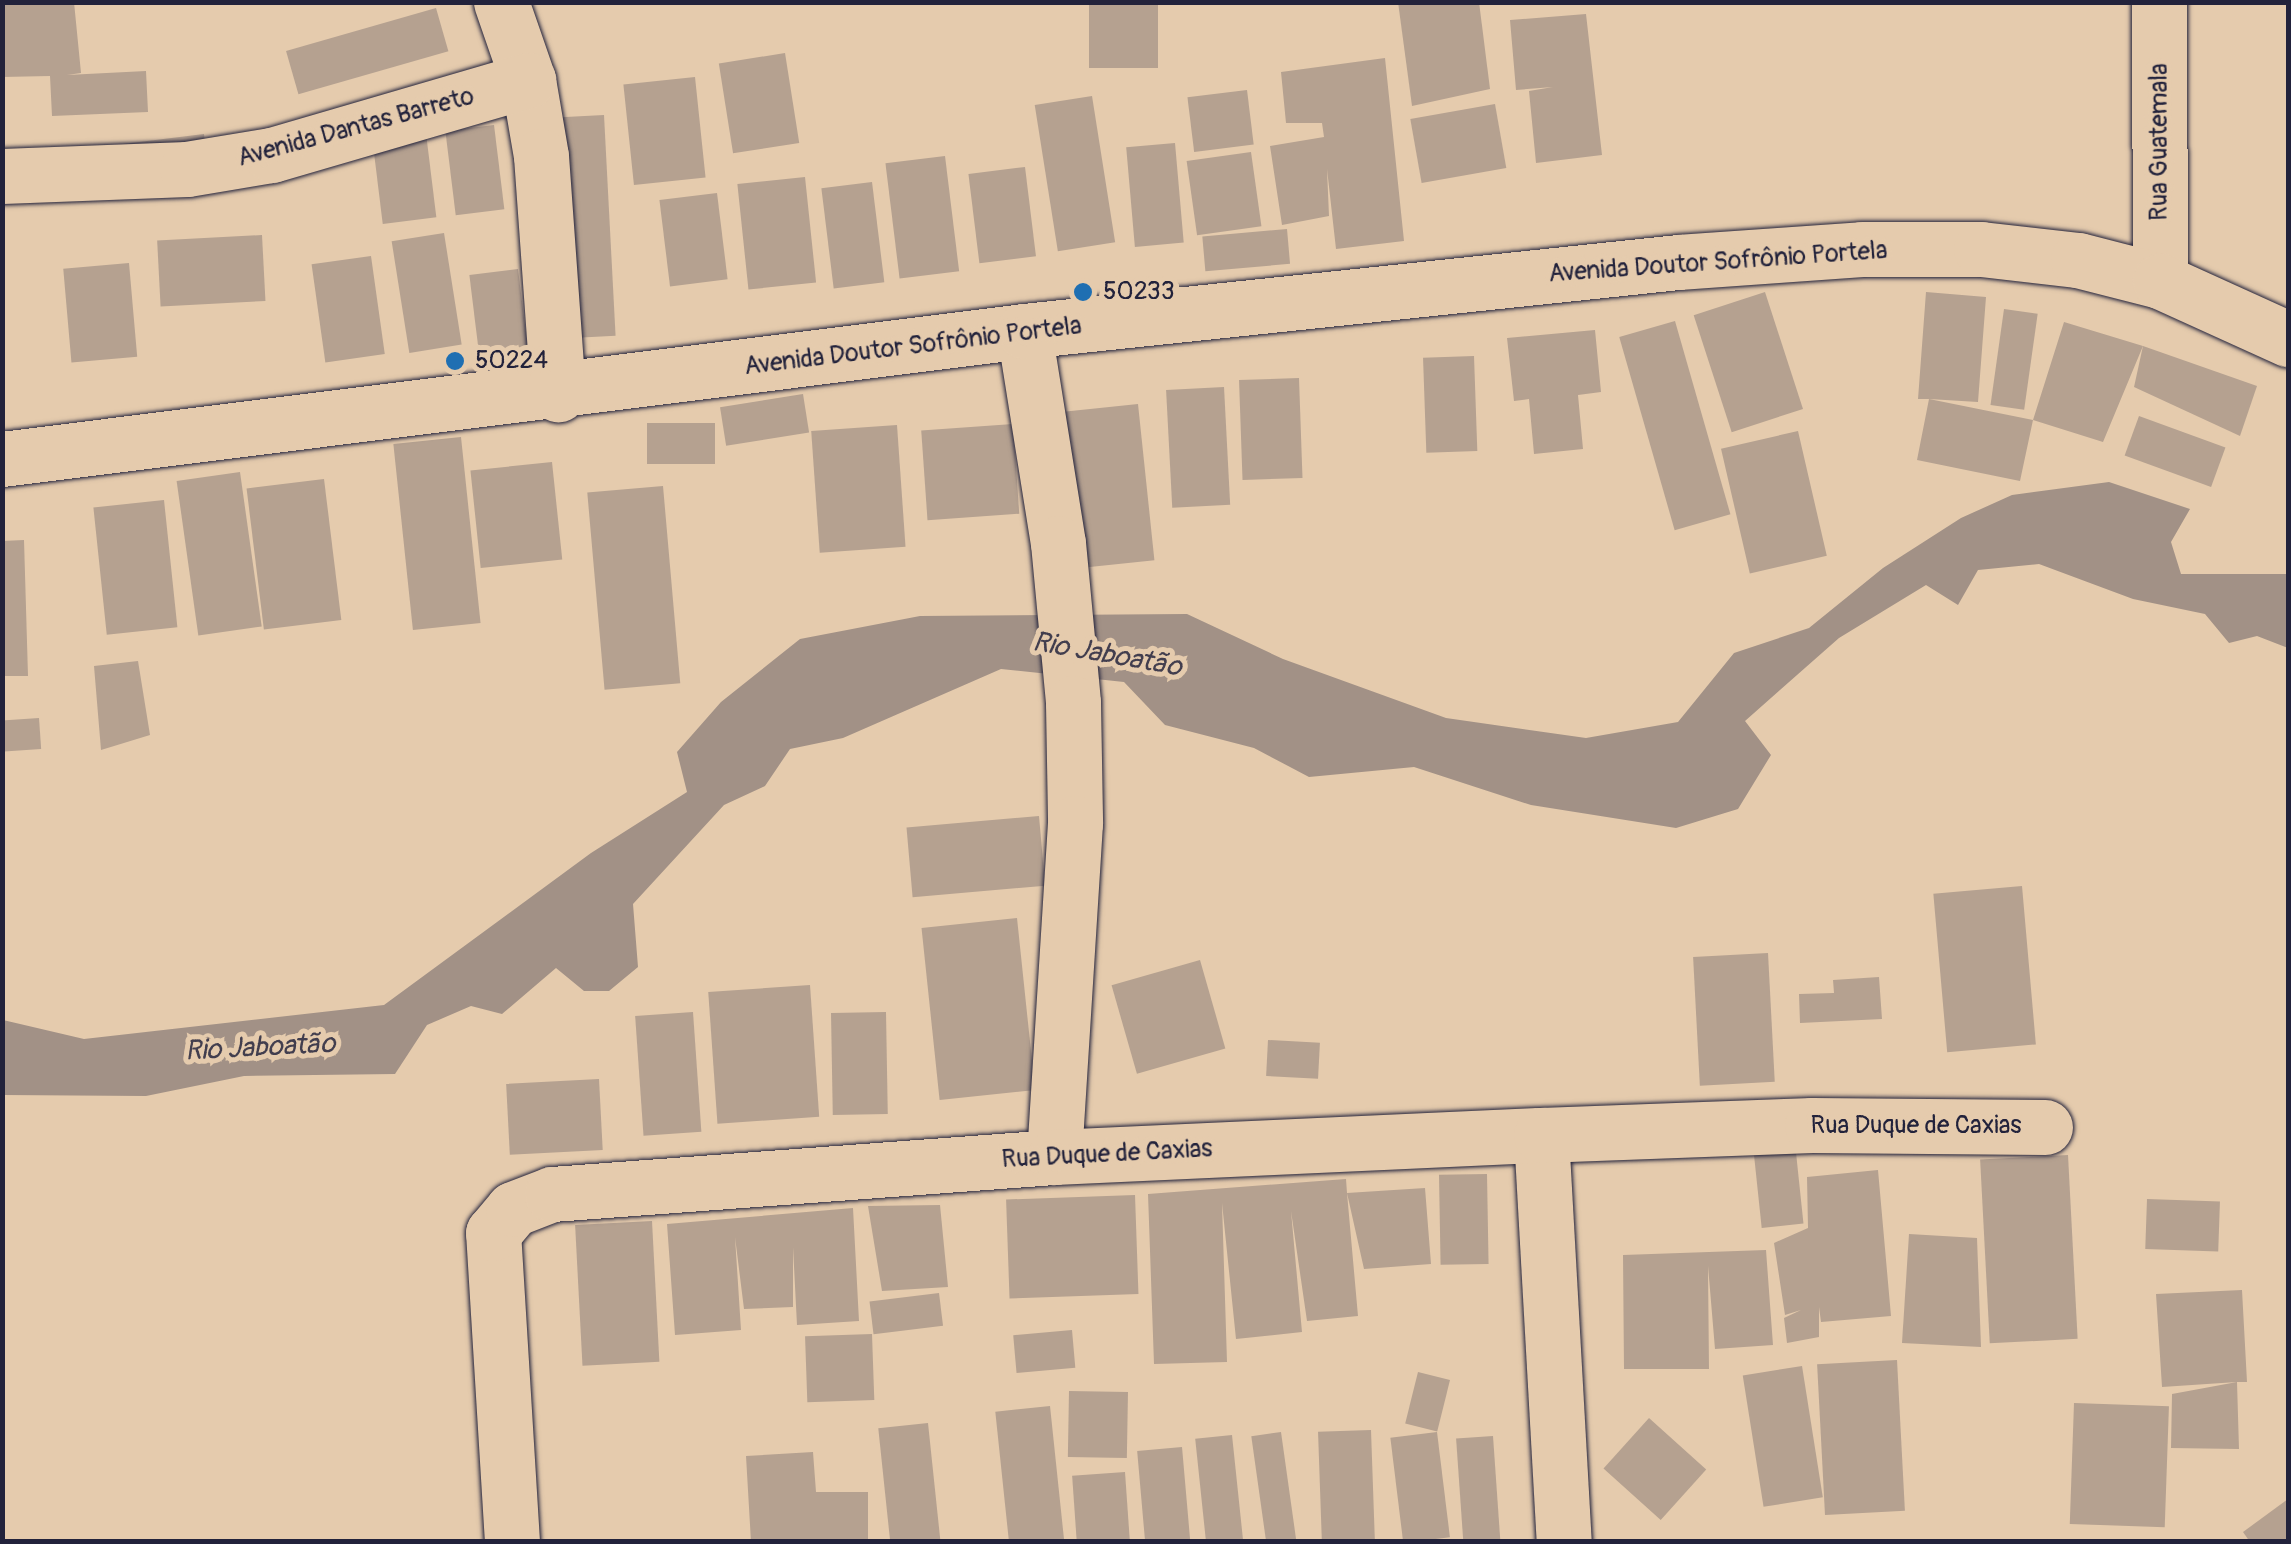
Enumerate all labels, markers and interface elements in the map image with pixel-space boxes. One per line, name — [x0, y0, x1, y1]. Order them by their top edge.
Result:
street label: Rua Guatemala — [2145, 63, 2175, 221]
street label: Avenida Dantas Barreto — [235, 82, 477, 174]
street label: Avenida Doutor Sofrônio Portela — [1548, 236, 1888, 290]
place label: 50233 — [1103, 277, 1175, 307]
marker: 50233 — [1072, 281, 1094, 303]
street label: Avenida Doutor Sofrônio Portela — [743, 311, 1083, 383]
place label: 50224 — [475, 346, 548, 376]
marker: 50224 — [444, 350, 466, 372]
water label: Rio Jaboatão — [1030, 625, 1184, 685]
water label: Rio Jaboatão — [184, 1027, 336, 1069]
street label: Rua Duque de Caxias — [1811, 1111, 2021, 1141]
street label: Rua Duque de Caxias — [1001, 1135, 1213, 1175]

